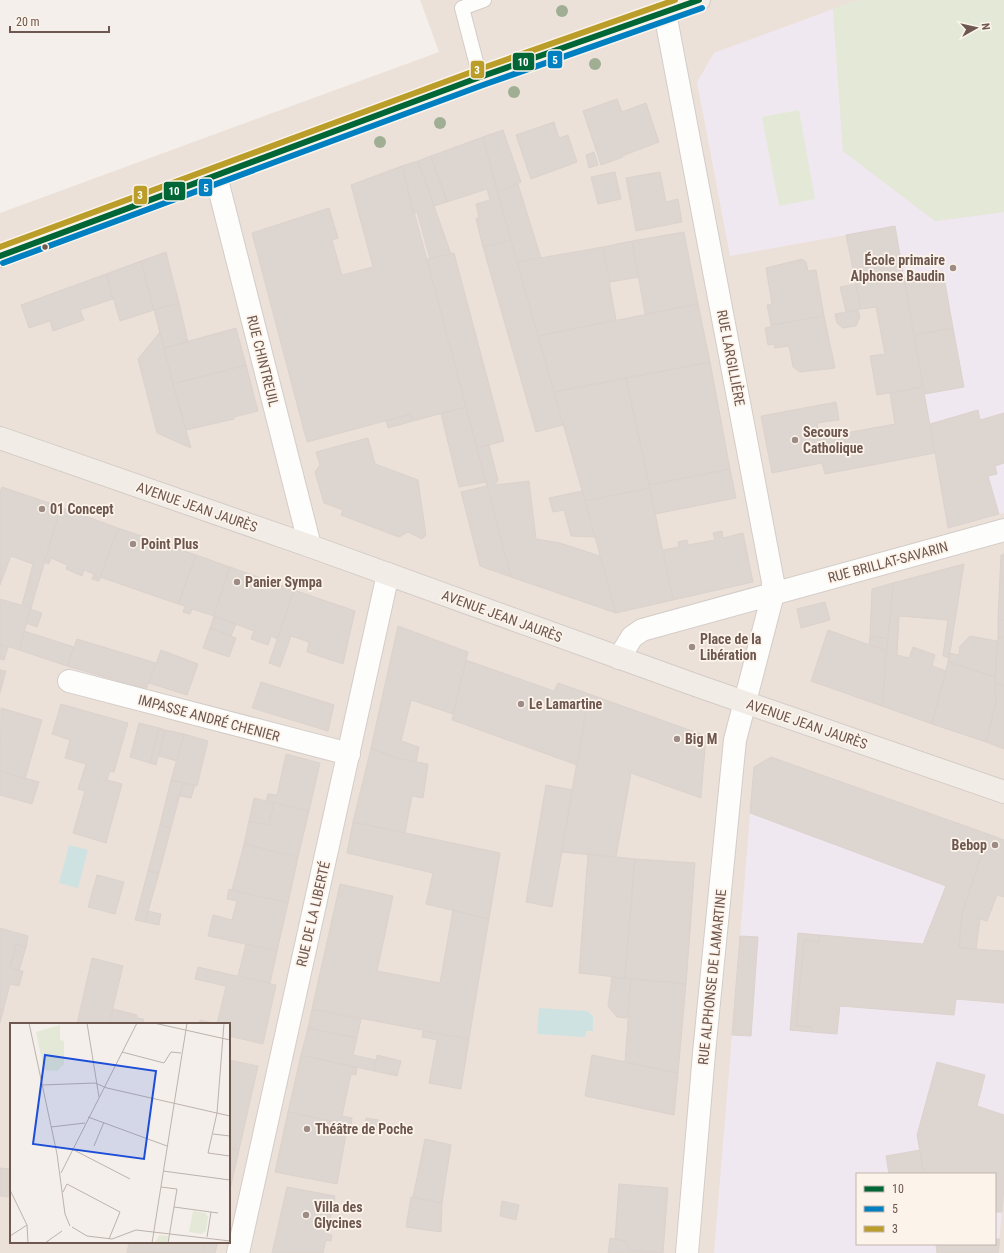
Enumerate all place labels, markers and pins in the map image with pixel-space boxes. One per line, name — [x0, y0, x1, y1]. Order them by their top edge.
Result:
unlabelled marker — [40, 242, 50, 252]
place label: École primaire Alphonse Baudin — [850, 251, 945, 284]
marker: École primaire Alphonse Baudin — [948, 263, 958, 273]
place label: Secours Catholique — [803, 424, 864, 456]
marker: Secours Catholique — [790, 435, 800, 445]
place label: 01 Concept — [50, 501, 114, 517]
marker: 01 Concept — [37, 504, 47, 514]
place label: Point Plus — [141, 536, 199, 552]
marker: Point Plus — [128, 539, 138, 549]
place label: Panier Sympa — [245, 574, 323, 590]
marker: Panier Sympa — [232, 577, 242, 587]
place label: Place de la Libération — [700, 631, 762, 663]
marker: Place de la Libération — [687, 642, 697, 652]
place label: Le Lamartine — [529, 696, 603, 712]
marker: Le Lamartine — [516, 699, 526, 709]
place label: Big M — [685, 731, 717, 747]
marker: Big M — [672, 734, 682, 744]
place label: Bebop — [952, 837, 987, 853]
marker: Bebop — [990, 840, 1000, 850]
place label: Théâtre de Poche — [315, 1121, 414, 1137]
marker: Théâtre de Poche — [302, 1124, 312, 1134]
place label: Villa des Glycines — [314, 1199, 363, 1231]
marker: Villa des Glycines — [301, 1210, 311, 1220]

